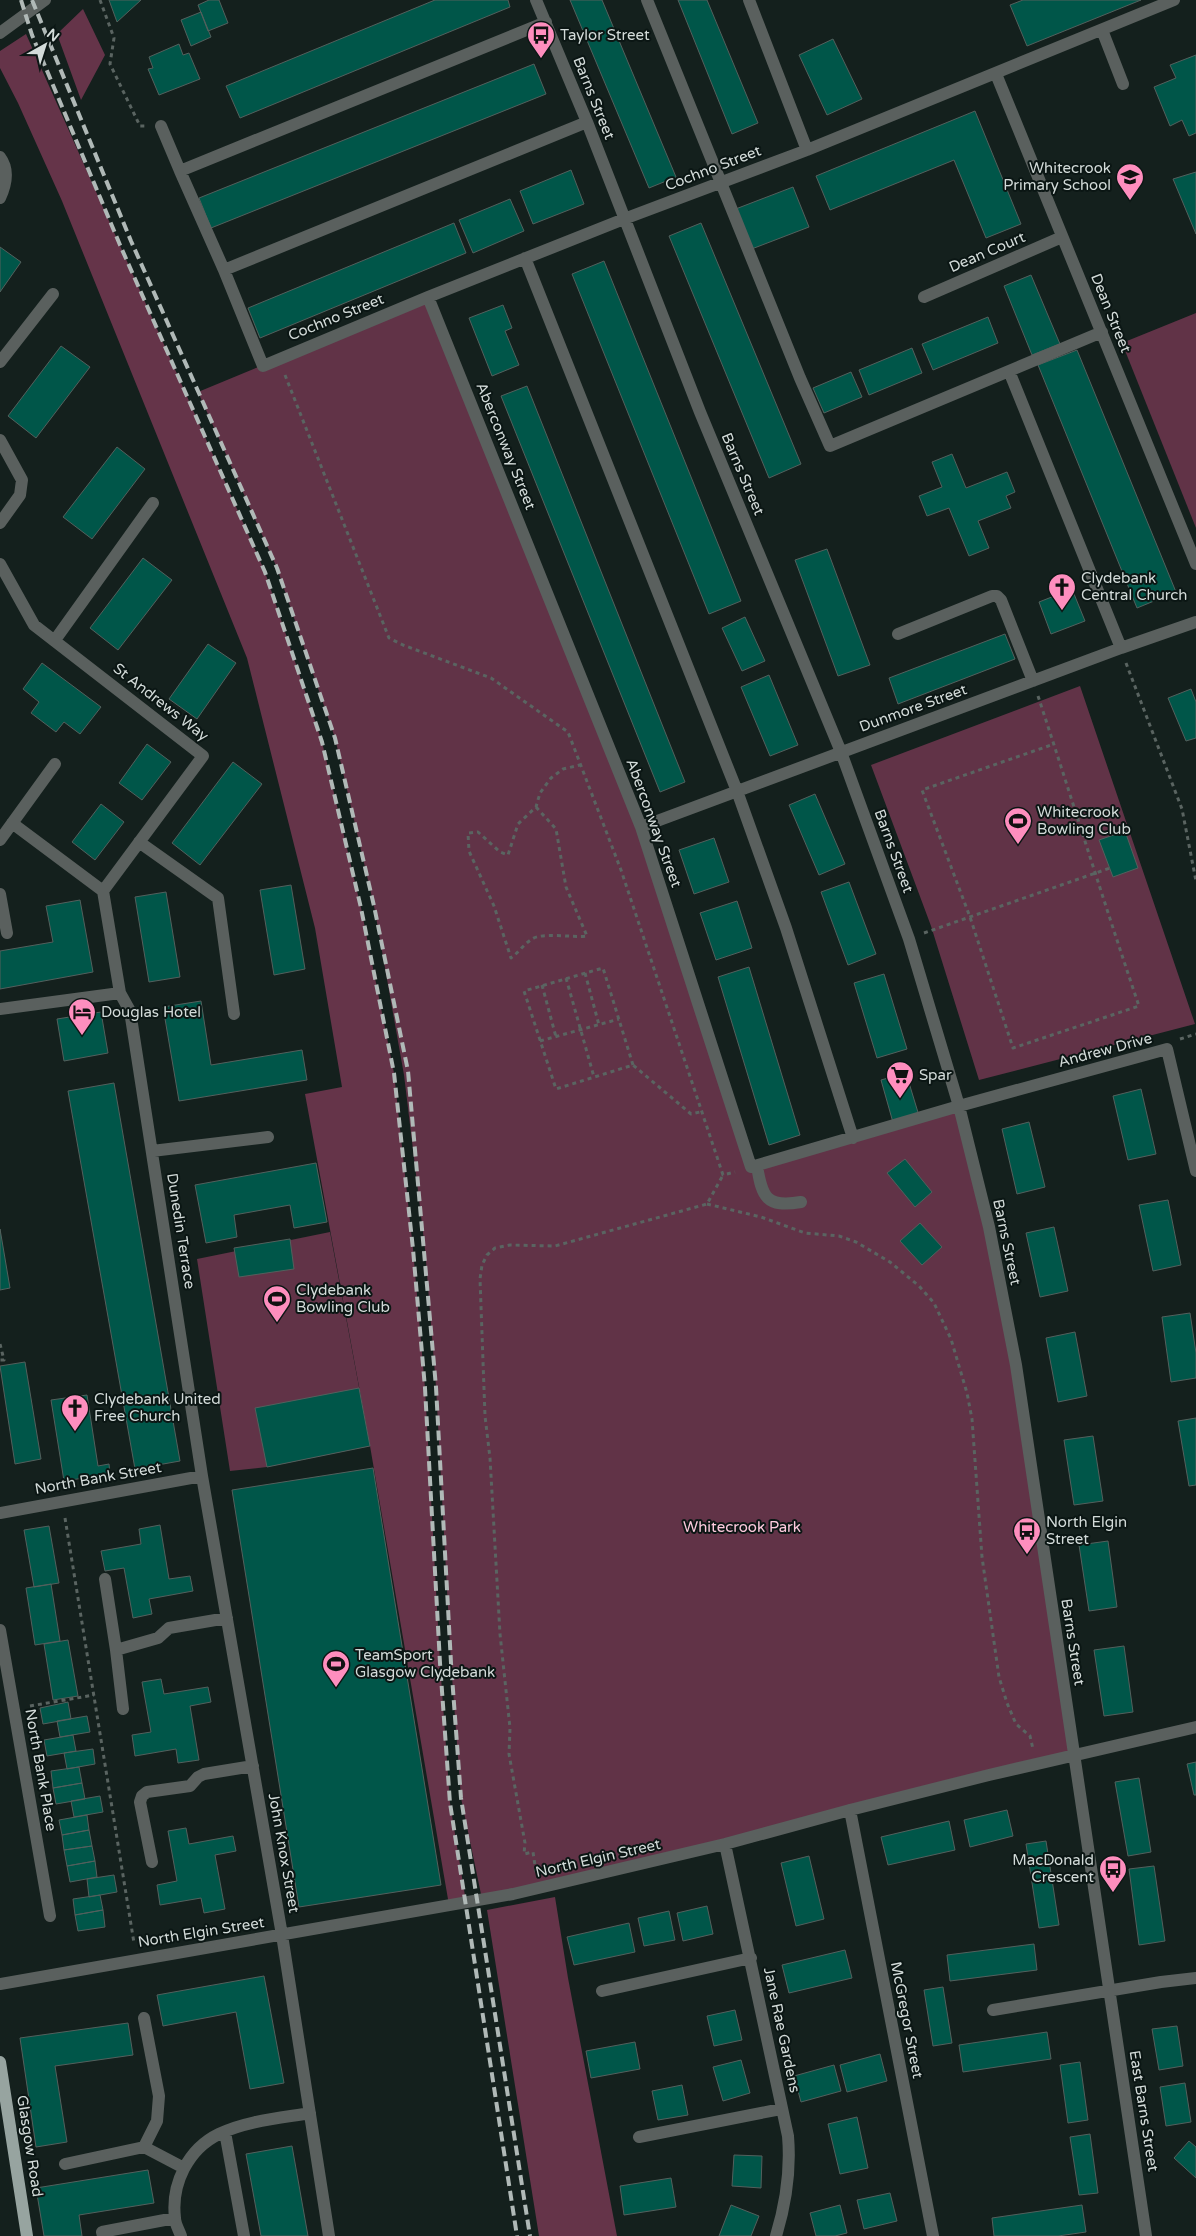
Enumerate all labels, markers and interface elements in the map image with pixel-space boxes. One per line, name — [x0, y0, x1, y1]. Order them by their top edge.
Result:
north arrow — [20, 20, 70, 70]
bus stop icon: Taylor Street — [526, 20, 556, 59]
text: N — [43, 25, 63, 45]
place label: Taylor Street — [560, 26, 650, 44]
street label: Barns Street — [569, 54, 619, 142]
street label: Cochno Street — [662, 141, 764, 195]
place label: Whitecrook Primary School — [1003, 159, 1111, 194]
school or university icon: Whitecrook Primary School — [1115, 162, 1145, 201]
street label: Dean Court — [946, 228, 1028, 276]
street label: Dean Street — [1087, 271, 1135, 355]
street label: Cochno Street — [286, 290, 387, 344]
street label: Aberconway Street — [472, 380, 540, 512]
street label: Barns Street — [718, 430, 769, 518]
place label: Clydebank Central Church — [1081, 569, 1187, 604]
church icon: Clydebank Central Church — [1047, 572, 1077, 611]
street label: St Andrews Way — [110, 659, 212, 745]
street label: Dunmore Street — [857, 680, 969, 736]
street label: Aberconway Street — [622, 756, 686, 890]
place label: Whitecrook Bowling Club — [1037, 803, 1131, 838]
sports icon: Whitecrook Bowling Club — [1003, 806, 1033, 845]
street label: Barns Street — [871, 807, 918, 896]
hotel icon: Douglas Hotel — [67, 997, 97, 1036]
place label: Douglas Hotel — [101, 1003, 201, 1021]
street label: Andrew Drive — [1056, 1029, 1154, 1071]
supermarket icon: Spar — [885, 1060, 915, 1099]
place label: Spar — [919, 1066, 952, 1084]
street label: Dunedin Terrace — [163, 1172, 199, 1290]
street label: Barns Street — [989, 1197, 1025, 1287]
place label: Clydebank Bowling Club — [296, 1281, 390, 1316]
sports icon: Clydebank Bowling Club — [262, 1284, 292, 1323]
place label: Clydebank United Free Church — [94, 1390, 221, 1425]
church icon: Clydebank United Free Church — [60, 1393, 90, 1432]
street label: North Bank Street — [33, 1458, 163, 1498]
place label: North Elgin Street — [1046, 1513, 1127, 1548]
bus stop icon: North Elgin Street — [1012, 1516, 1042, 1555]
park label: Whitecrook Park — [683, 1518, 801, 1536]
street label: Barns Street — [1057, 1597, 1089, 1687]
place label: TeamSport Glasgow Clydebank — [355, 1646, 495, 1681]
sports icon: TeamSport Glasgow Clydebank — [321, 1649, 351, 1688]
street label: North Bank Place — [21, 1707, 61, 1833]
street label: John Knox Street — [265, 1792, 303, 1915]
street label: North Elgin Street — [534, 1835, 663, 1881]
place label: MacDonald Crescent — [1012, 1851, 1094, 1886]
bus stop icon: MacDonald Crescent — [1098, 1854, 1128, 1893]
street label: North Elgin Street — [136, 1913, 266, 1951]
street label: McGregor Street — [887, 1960, 927, 2080]
street label: Jane Rae Gardens — [760, 1966, 804, 2094]
street label: East Barns Street — [1126, 2049, 1163, 2173]
street label: Glasgow Road — [13, 2094, 47, 2198]

